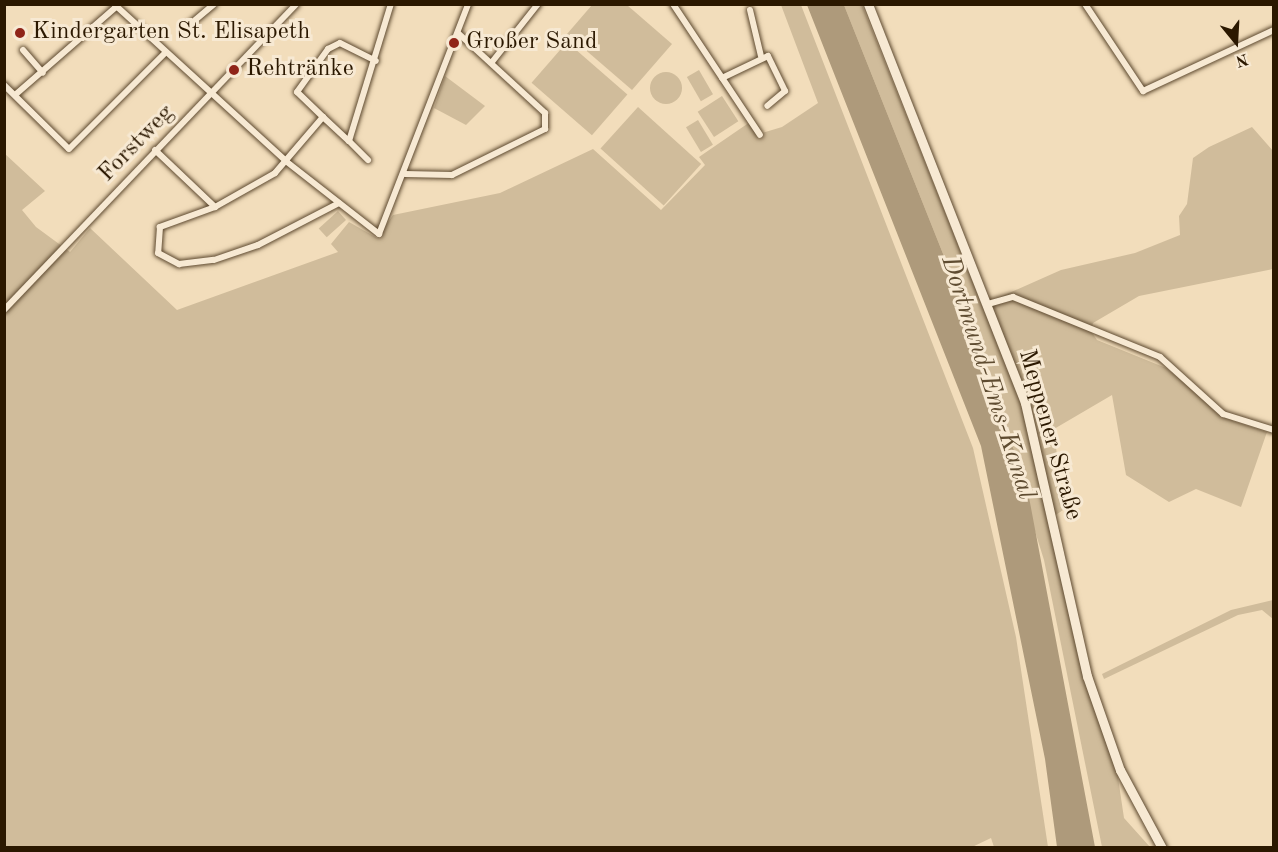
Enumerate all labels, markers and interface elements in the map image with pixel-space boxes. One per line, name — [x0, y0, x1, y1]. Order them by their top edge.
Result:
north arrow — [1206, 12, 1266, 72]
place label: Kindergarten St. Elisapeth — [32, 19, 310, 47]
marker: Kindergarten St. Elisapeth — [13, 26, 27, 40]
place label: Großer Sand — [466, 29, 597, 57]
marker: Großer Sand — [447, 36, 461, 50]
text: N — [1233, 50, 1250, 69]
place label: Rehtränke — [246, 56, 354, 84]
marker: Rehtränke — [227, 63, 241, 77]
street label: Forstweg — [93, 99, 181, 189]
water label: Dortmund-Ems-Kanal — [933, 252, 1041, 504]
street label: Meppener Straße — [1011, 346, 1087, 524]

